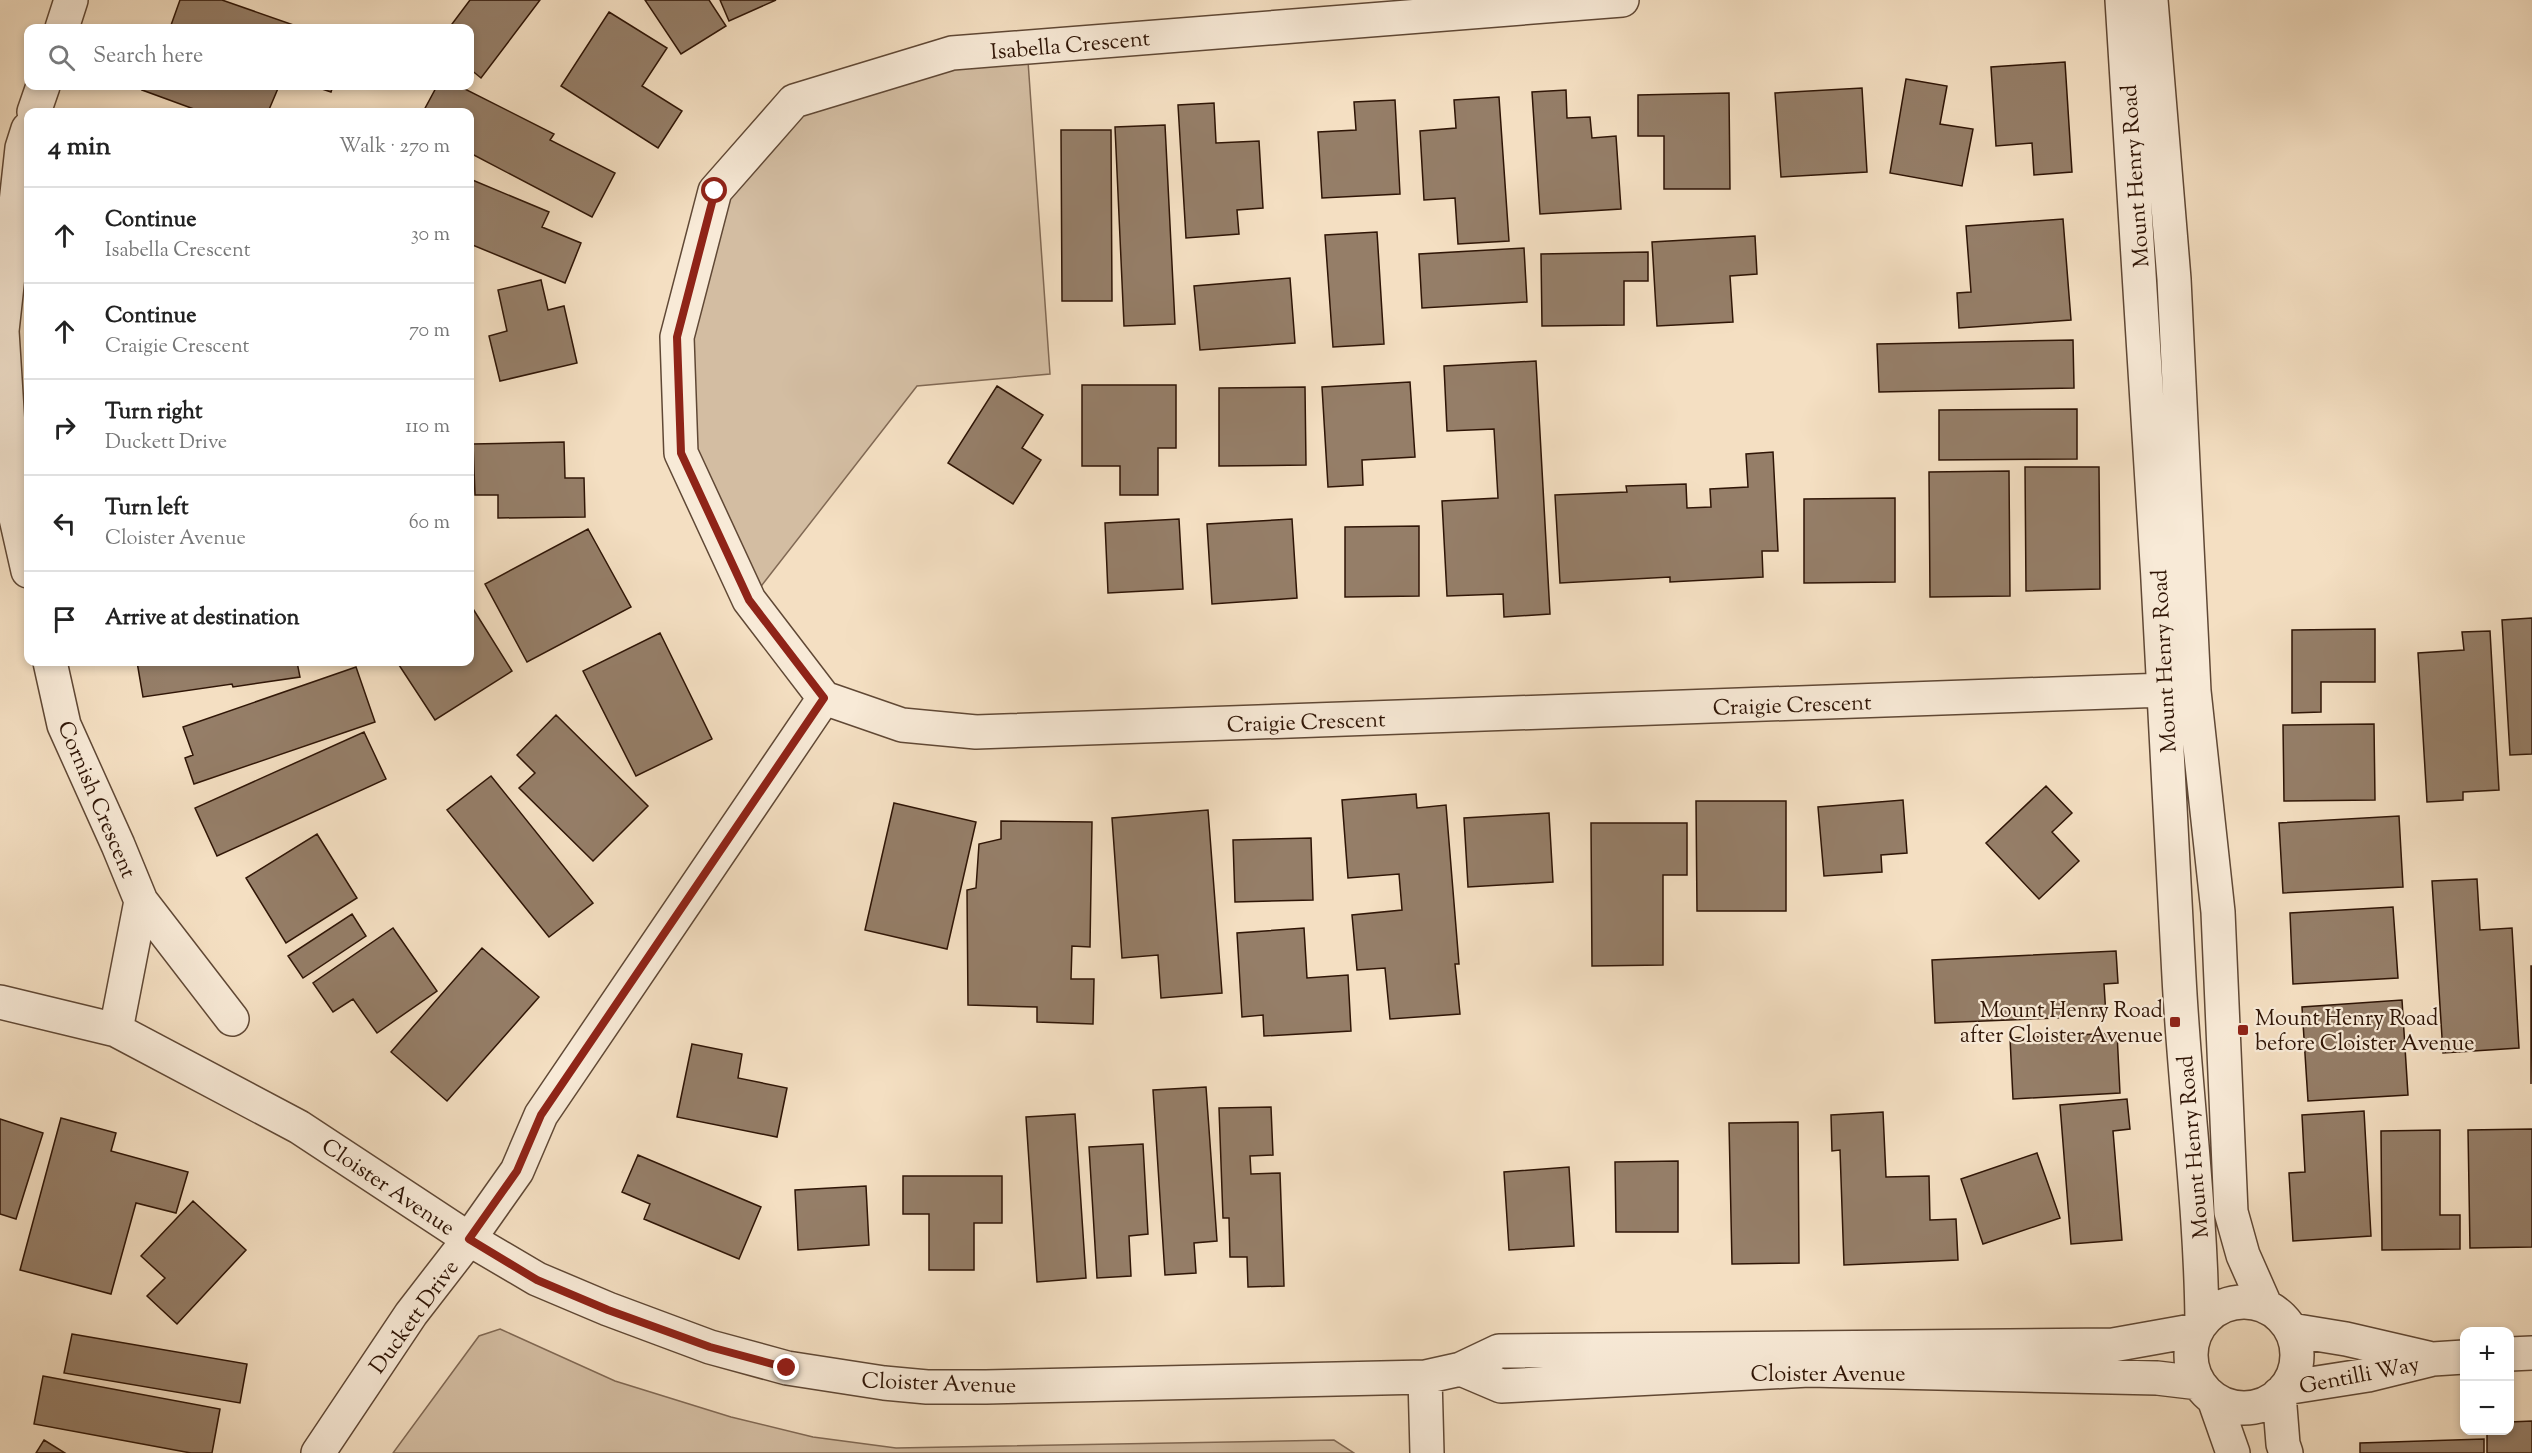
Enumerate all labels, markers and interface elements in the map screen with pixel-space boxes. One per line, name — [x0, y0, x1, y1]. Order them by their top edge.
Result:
search box — [24, 24, 474, 90]
street label: Isabella Crescent — [989, 24, 1152, 70]
icon: search — [45, 41, 78, 74]
text: Search here — [93, 41, 203, 73]
street label: Mount Henry Road — [2115, 83, 2159, 268]
text: 4 min — [48, 129, 111, 166]
text: Walk · 270 m — [339, 133, 450, 162]
route start — [701, 177, 727, 203]
text: Continue — [105, 205, 196, 237]
icon: ahead — [48, 219, 81, 252]
text: 30 m — [411, 221, 450, 250]
text: Isabella Crescent — [105, 237, 251, 266]
text: Continue — [105, 301, 196, 333]
icon: ahead — [48, 315, 81, 348]
text: 70 m — [409, 317, 450, 346]
text: Craigie Crescent — [105, 333, 249, 362]
text: Turn right — [105, 397, 202, 429]
icon: right — [48, 411, 81, 444]
text: 110 m — [405, 413, 450, 442]
text: Duckett Drive — [105, 429, 227, 458]
text: Turn left — [105, 493, 188, 525]
icon: left — [48, 507, 81, 540]
text: 60 m — [409, 509, 450, 538]
text: Cloister Avenue — [105, 525, 246, 554]
street label: Mount Henry Road — [2145, 568, 2187, 753]
icon: arrive — [48, 603, 81, 636]
text: Arrive at destination — [105, 603, 300, 635]
street label: Craigie Crescent — [1712, 688, 1873, 726]
street label: Craigie Crescent — [1226, 705, 1387, 743]
street label: Cornish Crescent — [48, 717, 143, 884]
place label: Mount Henry Road after Cloister Avenue — [1960, 996, 2163, 1053]
place label: Mount Henry Road before Cloister Avenue — [2255, 1004, 2474, 1061]
marker: Mount Henry Road after Cloister Avenue — [2168, 1015, 2182, 1029]
marker: Mount Henry Road before Cloister Avenue — [2236, 1023, 2250, 1037]
street label: Mount Henry Road — [2171, 1054, 2219, 1239]
street label: Cloister Avenue — [314, 1132, 460, 1245]
street label: Duckett Drive — [363, 1254, 468, 1381]
map controls — [2460, 1327, 2514, 1435]
button: + — [2460, 1327, 2514, 1381]
street label: Gentilli Way — [2297, 1350, 2423, 1404]
route end — [773, 1354, 799, 1380]
street label: Cloister Avenue — [1751, 1360, 1905, 1392]
street label: Cloister Avenue — [861, 1366, 1017, 1404]
button: − — [2460, 1381, 2514, 1435]

